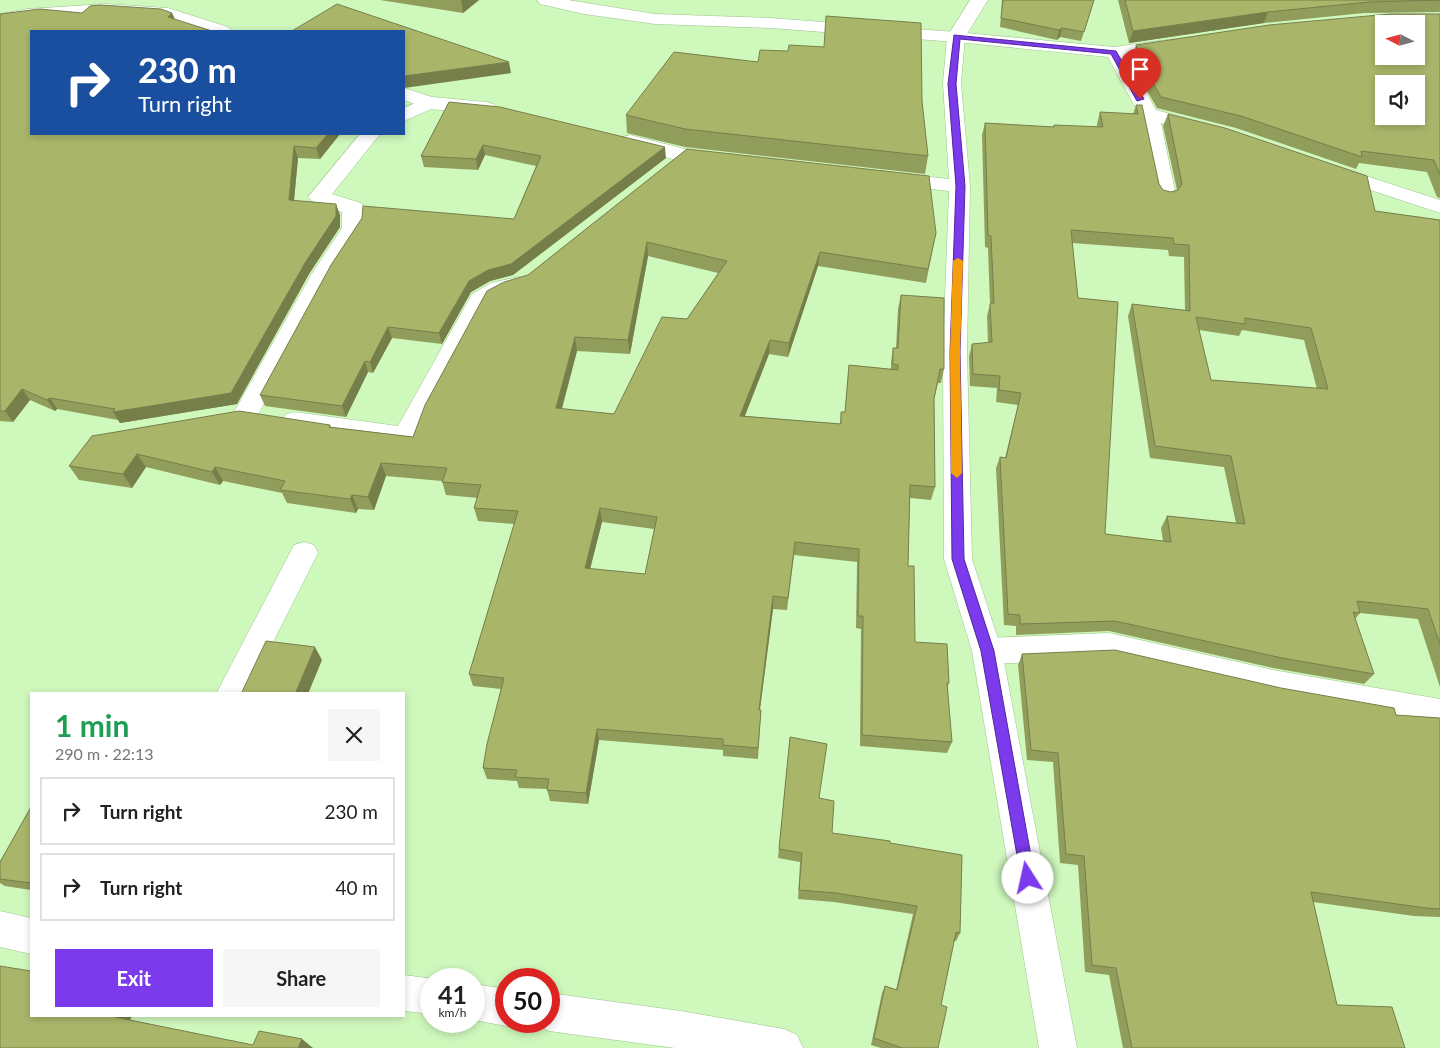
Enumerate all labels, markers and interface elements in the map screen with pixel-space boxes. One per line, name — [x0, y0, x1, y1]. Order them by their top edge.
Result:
north arrow — [1375, 15, 1425, 65]
map controls — [1375, 15, 1425, 125]
text: 230 m — [138, 48, 237, 90]
pin — [1119, 48, 1161, 99]
icon: right — [55, 50, 120, 115]
icon: arrive — [1126, 55, 1154, 83]
button: sound — [1375, 75, 1425, 125]
text: Turn right — [138, 90, 232, 117]
text: 1 min — [55, 707, 129, 743]
button: close — [328, 709, 380, 761]
text: 290 m · 22:13 — [55, 744, 154, 763]
icon: right — [57, 797, 85, 825]
text: Turn right — [100, 800, 182, 823]
text: 230 m — [324, 800, 378, 823]
position arrow — [1001, 851, 1053, 903]
icon: right — [57, 873, 85, 901]
text: Turn right — [100, 876, 182, 899]
text: 40 m — [335, 876, 378, 899]
button: Exit — [55, 949, 213, 1007]
button: Share — [223, 949, 380, 1007]
speed limit sign: 50 — [495, 968, 560, 1033]
text: 41 — [438, 979, 467, 1009]
text: km/h — [438, 1005, 467, 1020]

